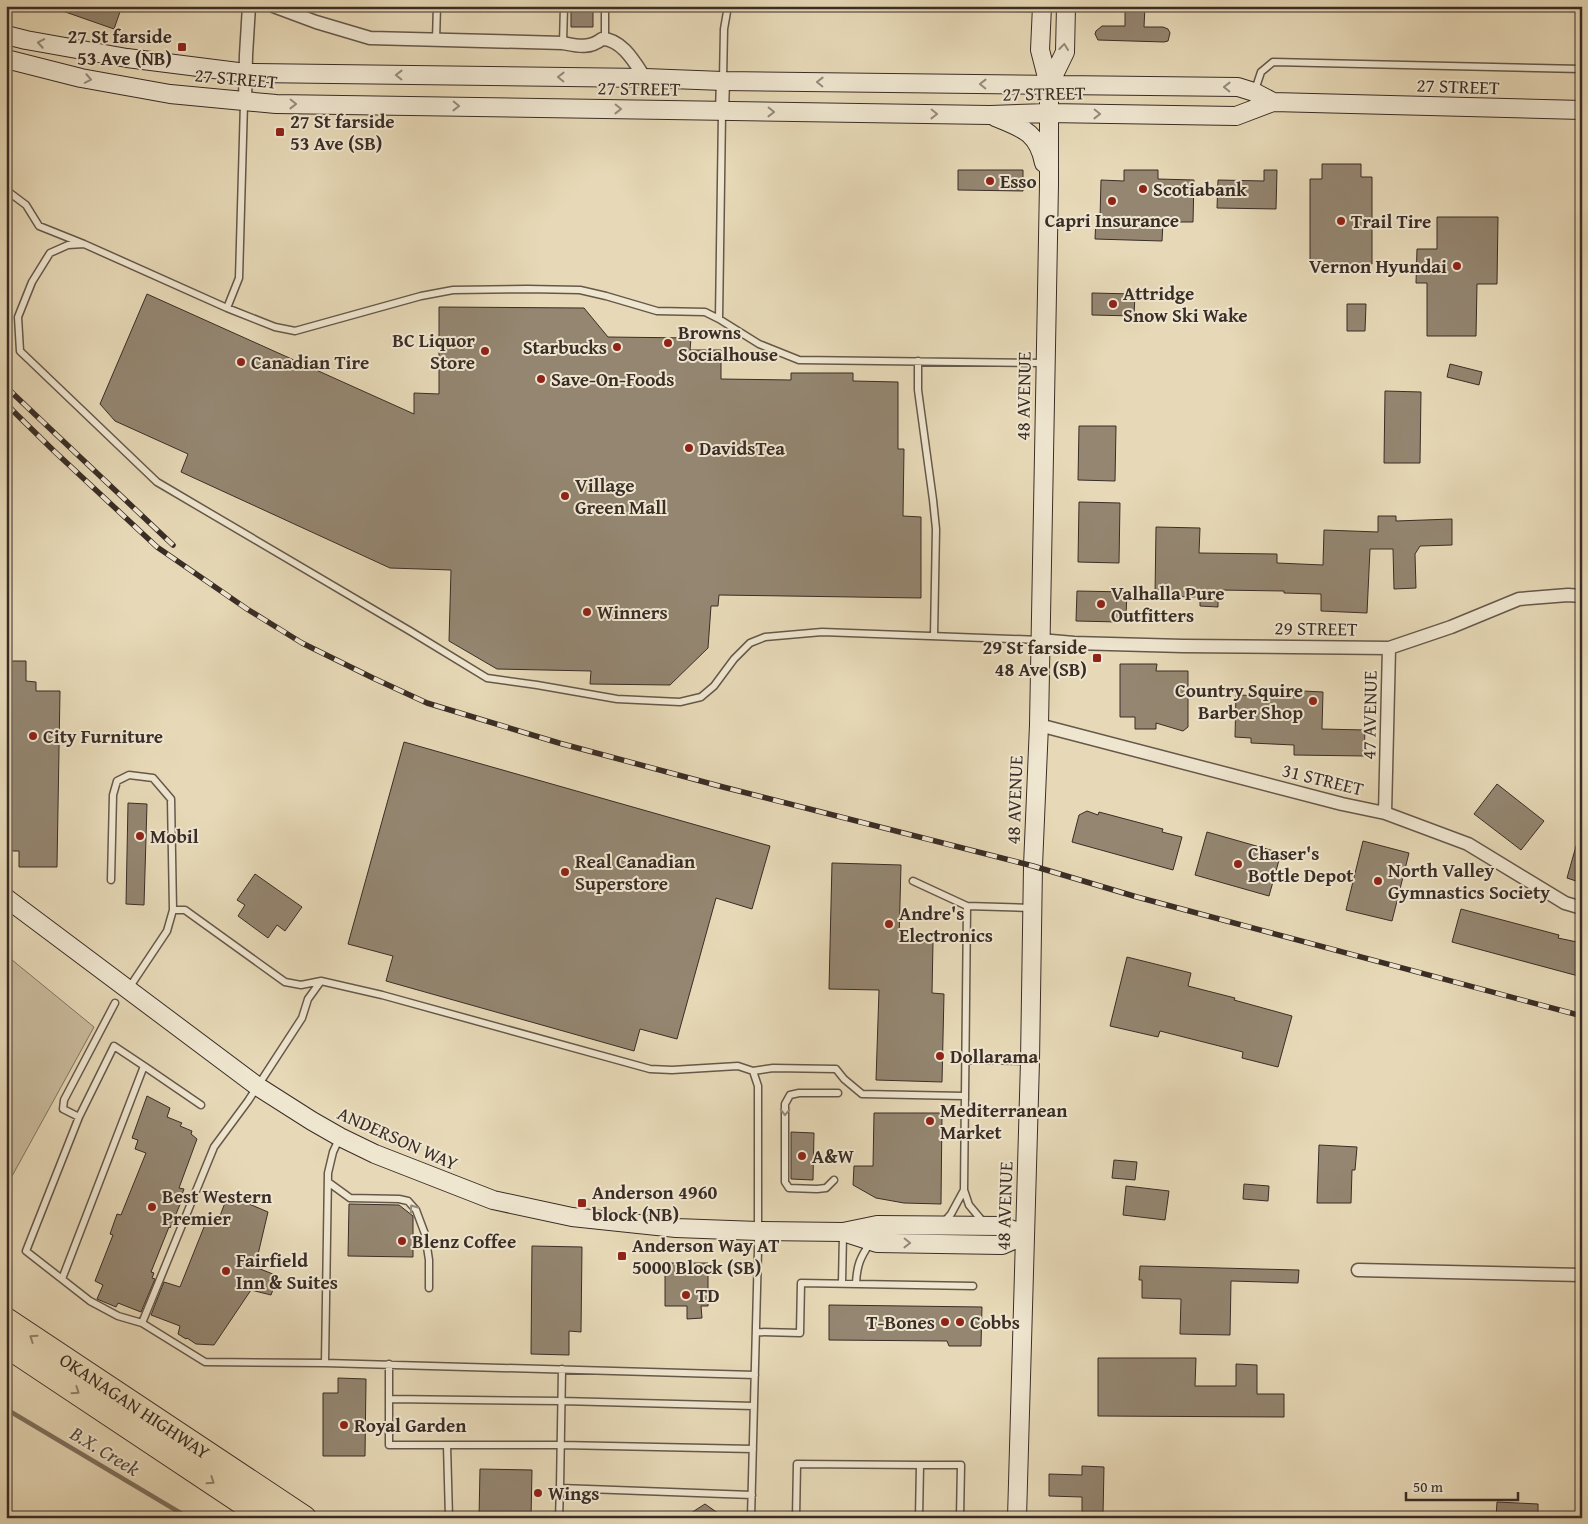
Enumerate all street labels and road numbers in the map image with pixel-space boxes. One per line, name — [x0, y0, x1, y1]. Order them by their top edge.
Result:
street label: 27 STREET — [193, 60, 279, 96]
street label: 27 STREET — [1416, 71, 1500, 101]
street label: 27 STREET — [597, 73, 681, 103]
street label: 27 STREET — [1002, 78, 1086, 108]
street label: 48 AVENUE — [1008, 351, 1038, 441]
street label: 29 STREET — [1274, 613, 1358, 643]
street label: 47 AVENUE — [1354, 670, 1384, 760]
street label: 48 AVENUE — [998, 755, 1030, 845]
street label: 31 STREET — [1279, 755, 1367, 803]
street label: ANDERSON WAY — [333, 1099, 463, 1177]
street label: 48 AVENUE — [988, 1161, 1020, 1251]
street label: OKANAGAN HIGHWAY — [54, 1346, 216, 1466]

